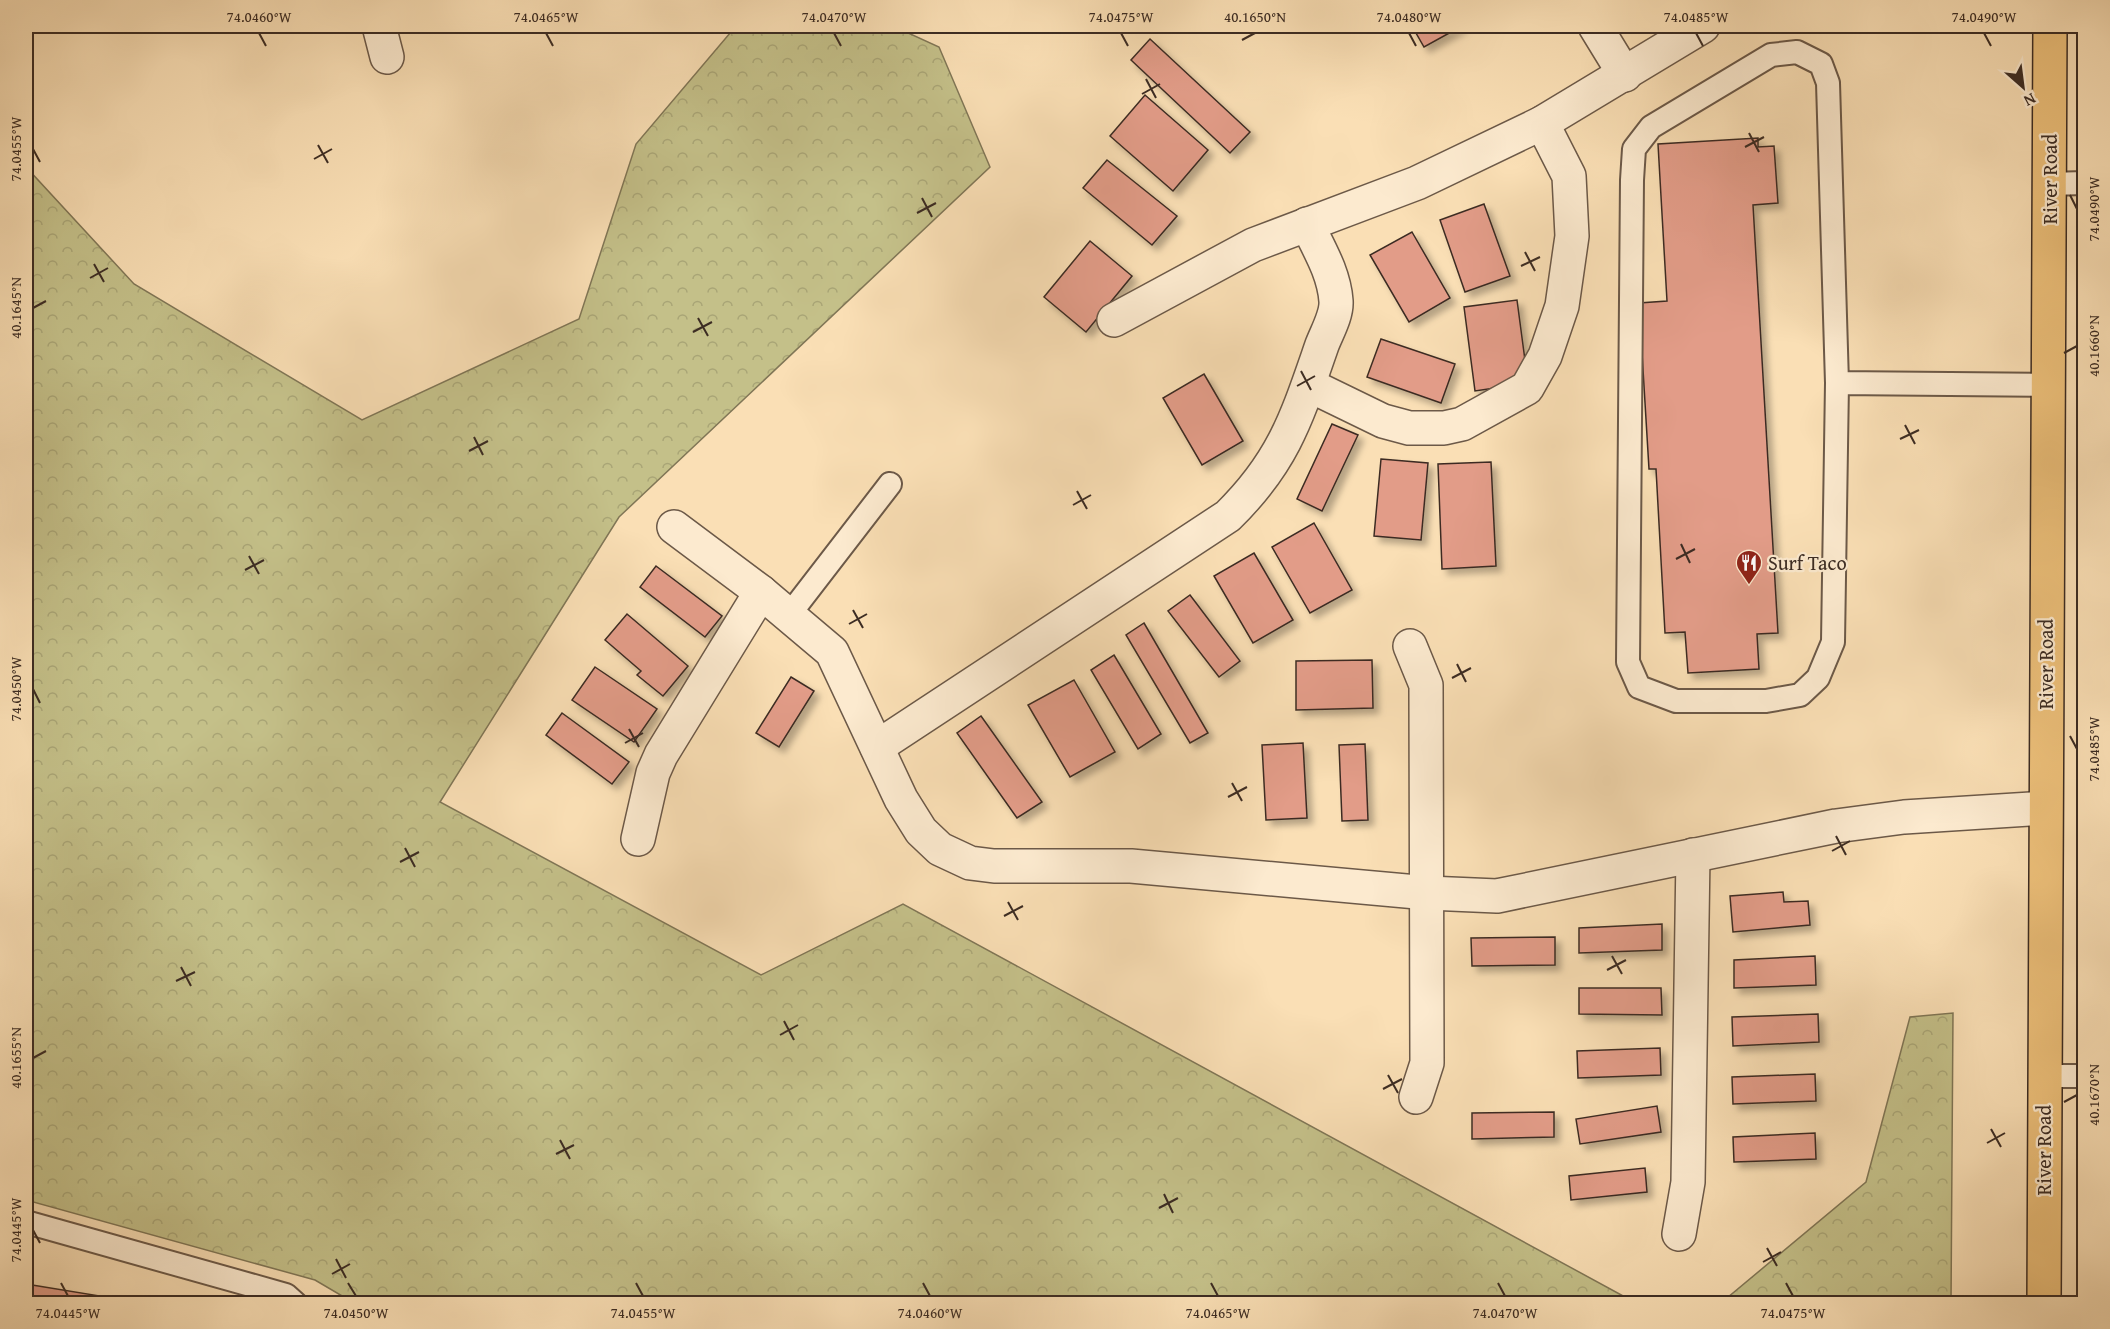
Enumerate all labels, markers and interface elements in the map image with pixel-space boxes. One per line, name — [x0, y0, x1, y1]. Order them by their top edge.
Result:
text: 74.0460°W — [226, 6, 292, 27]
text: 74.0465°W — [513, 6, 579, 27]
text: 74.0470°W — [801, 6, 867, 27]
text: 74.0475°W — [1088, 6, 1154, 27]
text: 40.1650°N — [1224, 6, 1286, 27]
text: 74.0480°W — [1376, 6, 1442, 27]
text: 74.0485°W — [1663, 6, 1729, 27]
text: 74.0490°W — [1951, 6, 2017, 27]
north arrow — [1993, 57, 2053, 117]
text: N — [2019, 87, 2040, 113]
text: 74.0455°W — [5, 116, 26, 182]
street label: River Road — [2035, 133, 2064, 224]
text: 74.0490°W — [2083, 176, 2104, 242]
text: 40.1645°N — [5, 277, 26, 339]
text: 40.1660°N — [2083, 315, 2104, 377]
restaurant icon: Surf Taco — [1734, 548, 1764, 586]
place label: Surf Taco — [1768, 548, 1847, 577]
street label: River Road — [2031, 618, 2060, 709]
text: 74.0450°W — [5, 656, 26, 722]
text: 74.0485°W — [2083, 716, 2104, 782]
text: 40.1655°N — [5, 1027, 26, 1089]
text: 40.1670°N — [2083, 1064, 2104, 1126]
street label: River Road — [2029, 1104, 2058, 1195]
text: 74.0445°W — [5, 1197, 26, 1263]
text: 74.0445°W — [35, 1302, 101, 1323]
text: 74.0450°W — [323, 1302, 389, 1323]
text: 74.0455°W — [610, 1302, 676, 1323]
text: 74.0460°W — [897, 1302, 963, 1323]
text: 74.0465°W — [1185, 1302, 1251, 1323]
text: 74.0470°W — [1472, 1302, 1538, 1323]
text: 74.0475°W — [1760, 1302, 1826, 1323]

